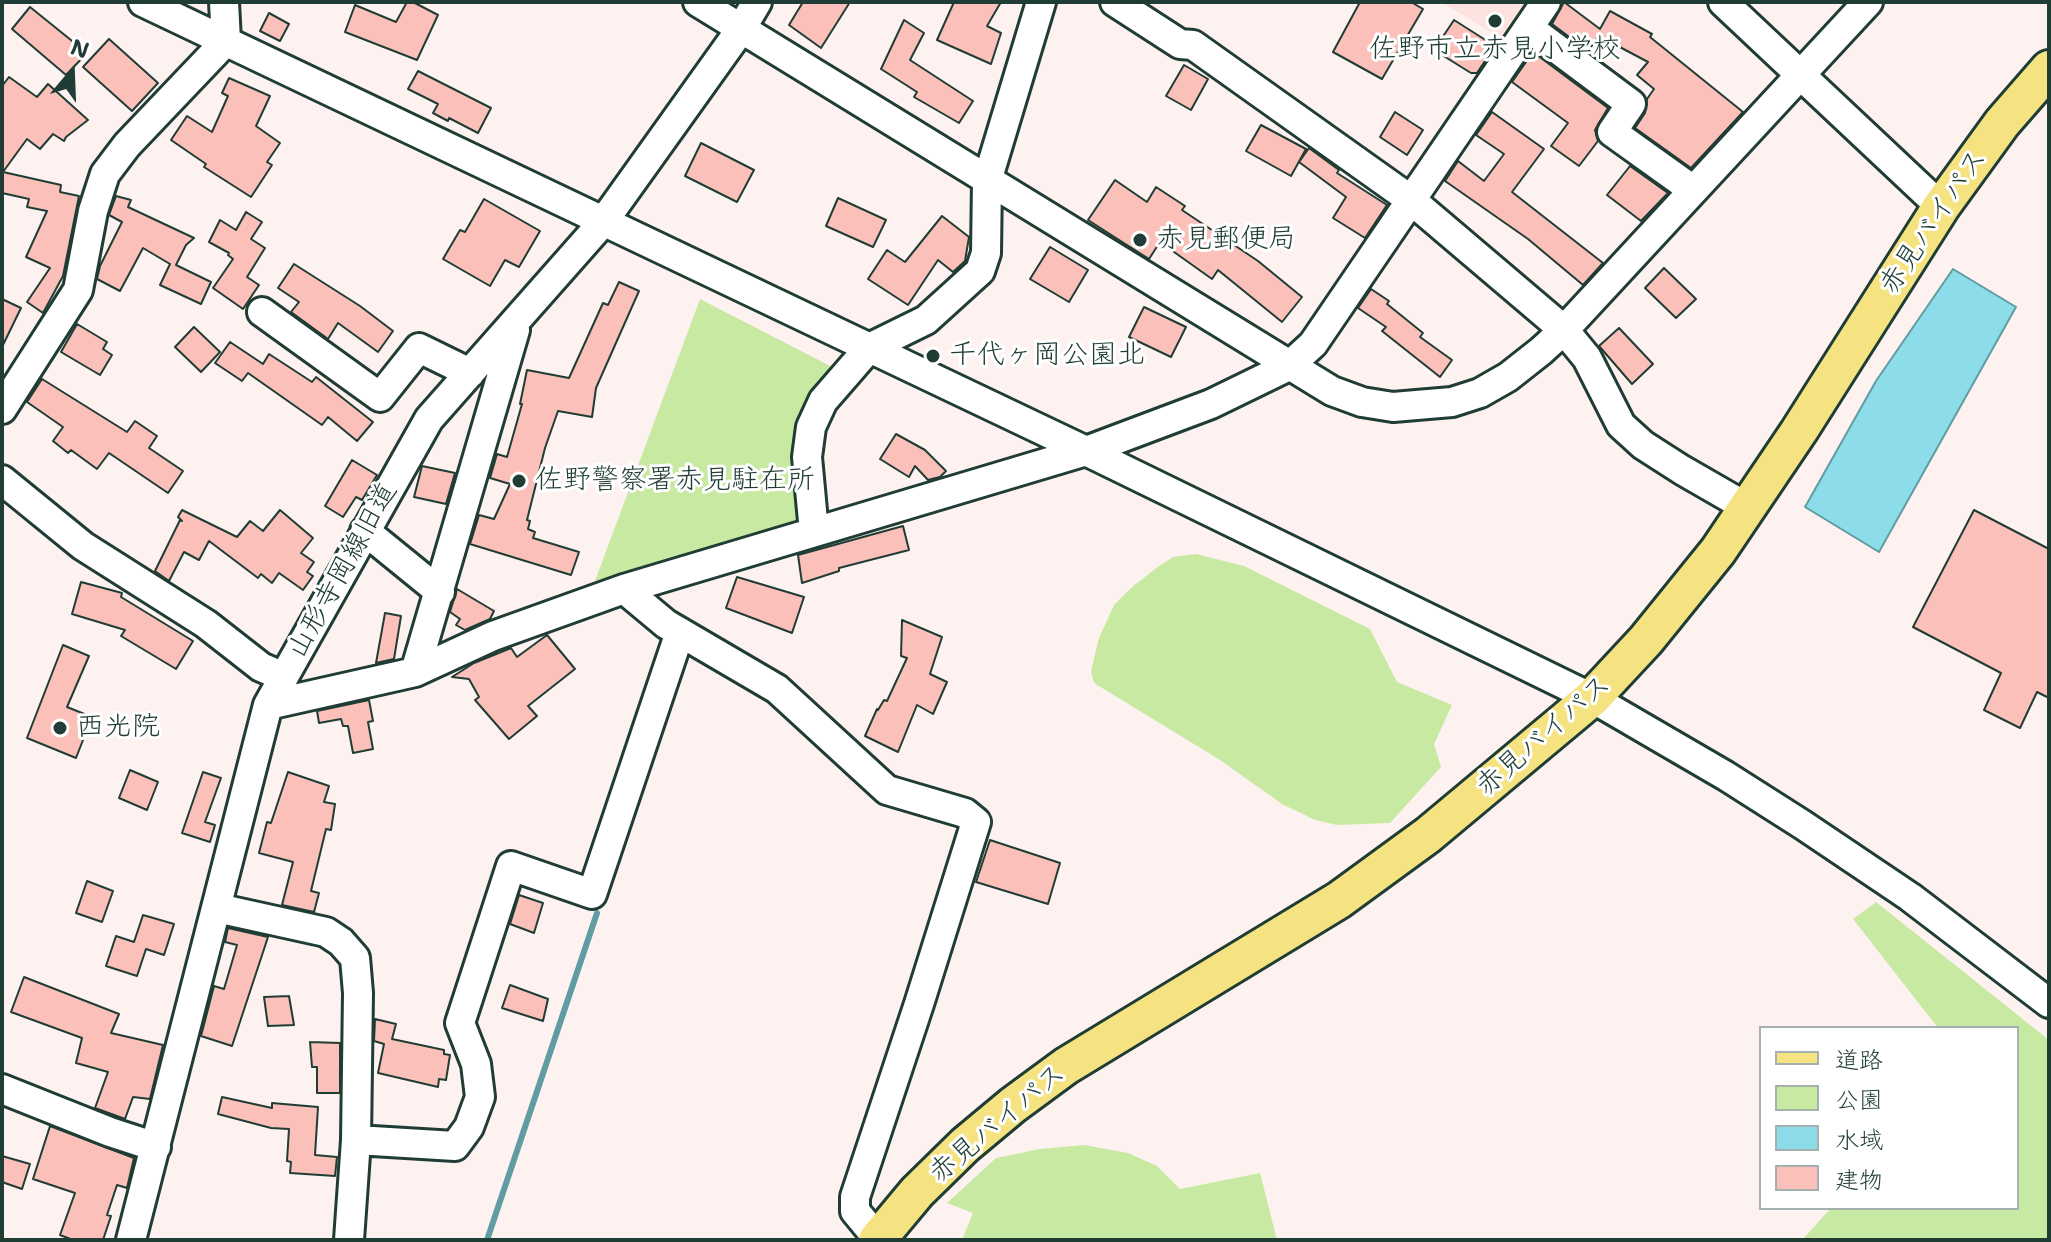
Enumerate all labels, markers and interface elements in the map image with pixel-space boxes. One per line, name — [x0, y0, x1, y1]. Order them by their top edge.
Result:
marker: 佐野市立赤見小学校 — [1486, 12, 1504, 30]
north arrow — [32, 32, 112, 112]
text: N — [67, 32, 93, 65]
place label: 佐野市立赤見小学校 — [1369, 33, 1621, 67]
street label: 赤見バイパス — [1873, 143, 1995, 301]
place label: 赤見郵便局 — [1156, 223, 1296, 257]
marker: 赤見郵便局 — [1131, 231, 1149, 249]
place label: 千代ヶ岡公園北 — [949, 339, 1145, 373]
marker: 千代ヶ岡公園北 — [924, 347, 942, 365]
place label: 佐野警察署赤見駐在所 — [535, 464, 815, 498]
marker: 佐野警察署赤見駐在所 — [510, 472, 528, 490]
street label: 山形寺岡線旧道 — [281, 477, 405, 665]
street label: 赤見バイパス — [1470, 668, 1618, 804]
place label: 西光院 — [76, 711, 160, 745]
marker: 西光院 — [51, 719, 69, 737]
legend — [1759, 1026, 2019, 1210]
text: 道路 — [1835, 1044, 1883, 1076]
street label: 赤見バイパス — [923, 1057, 1073, 1191]
text: 公園 — [1835, 1084, 1883, 1116]
text: 水域 — [1835, 1124, 1883, 1156]
text: 建物 — [1835, 1164, 1883, 1196]

